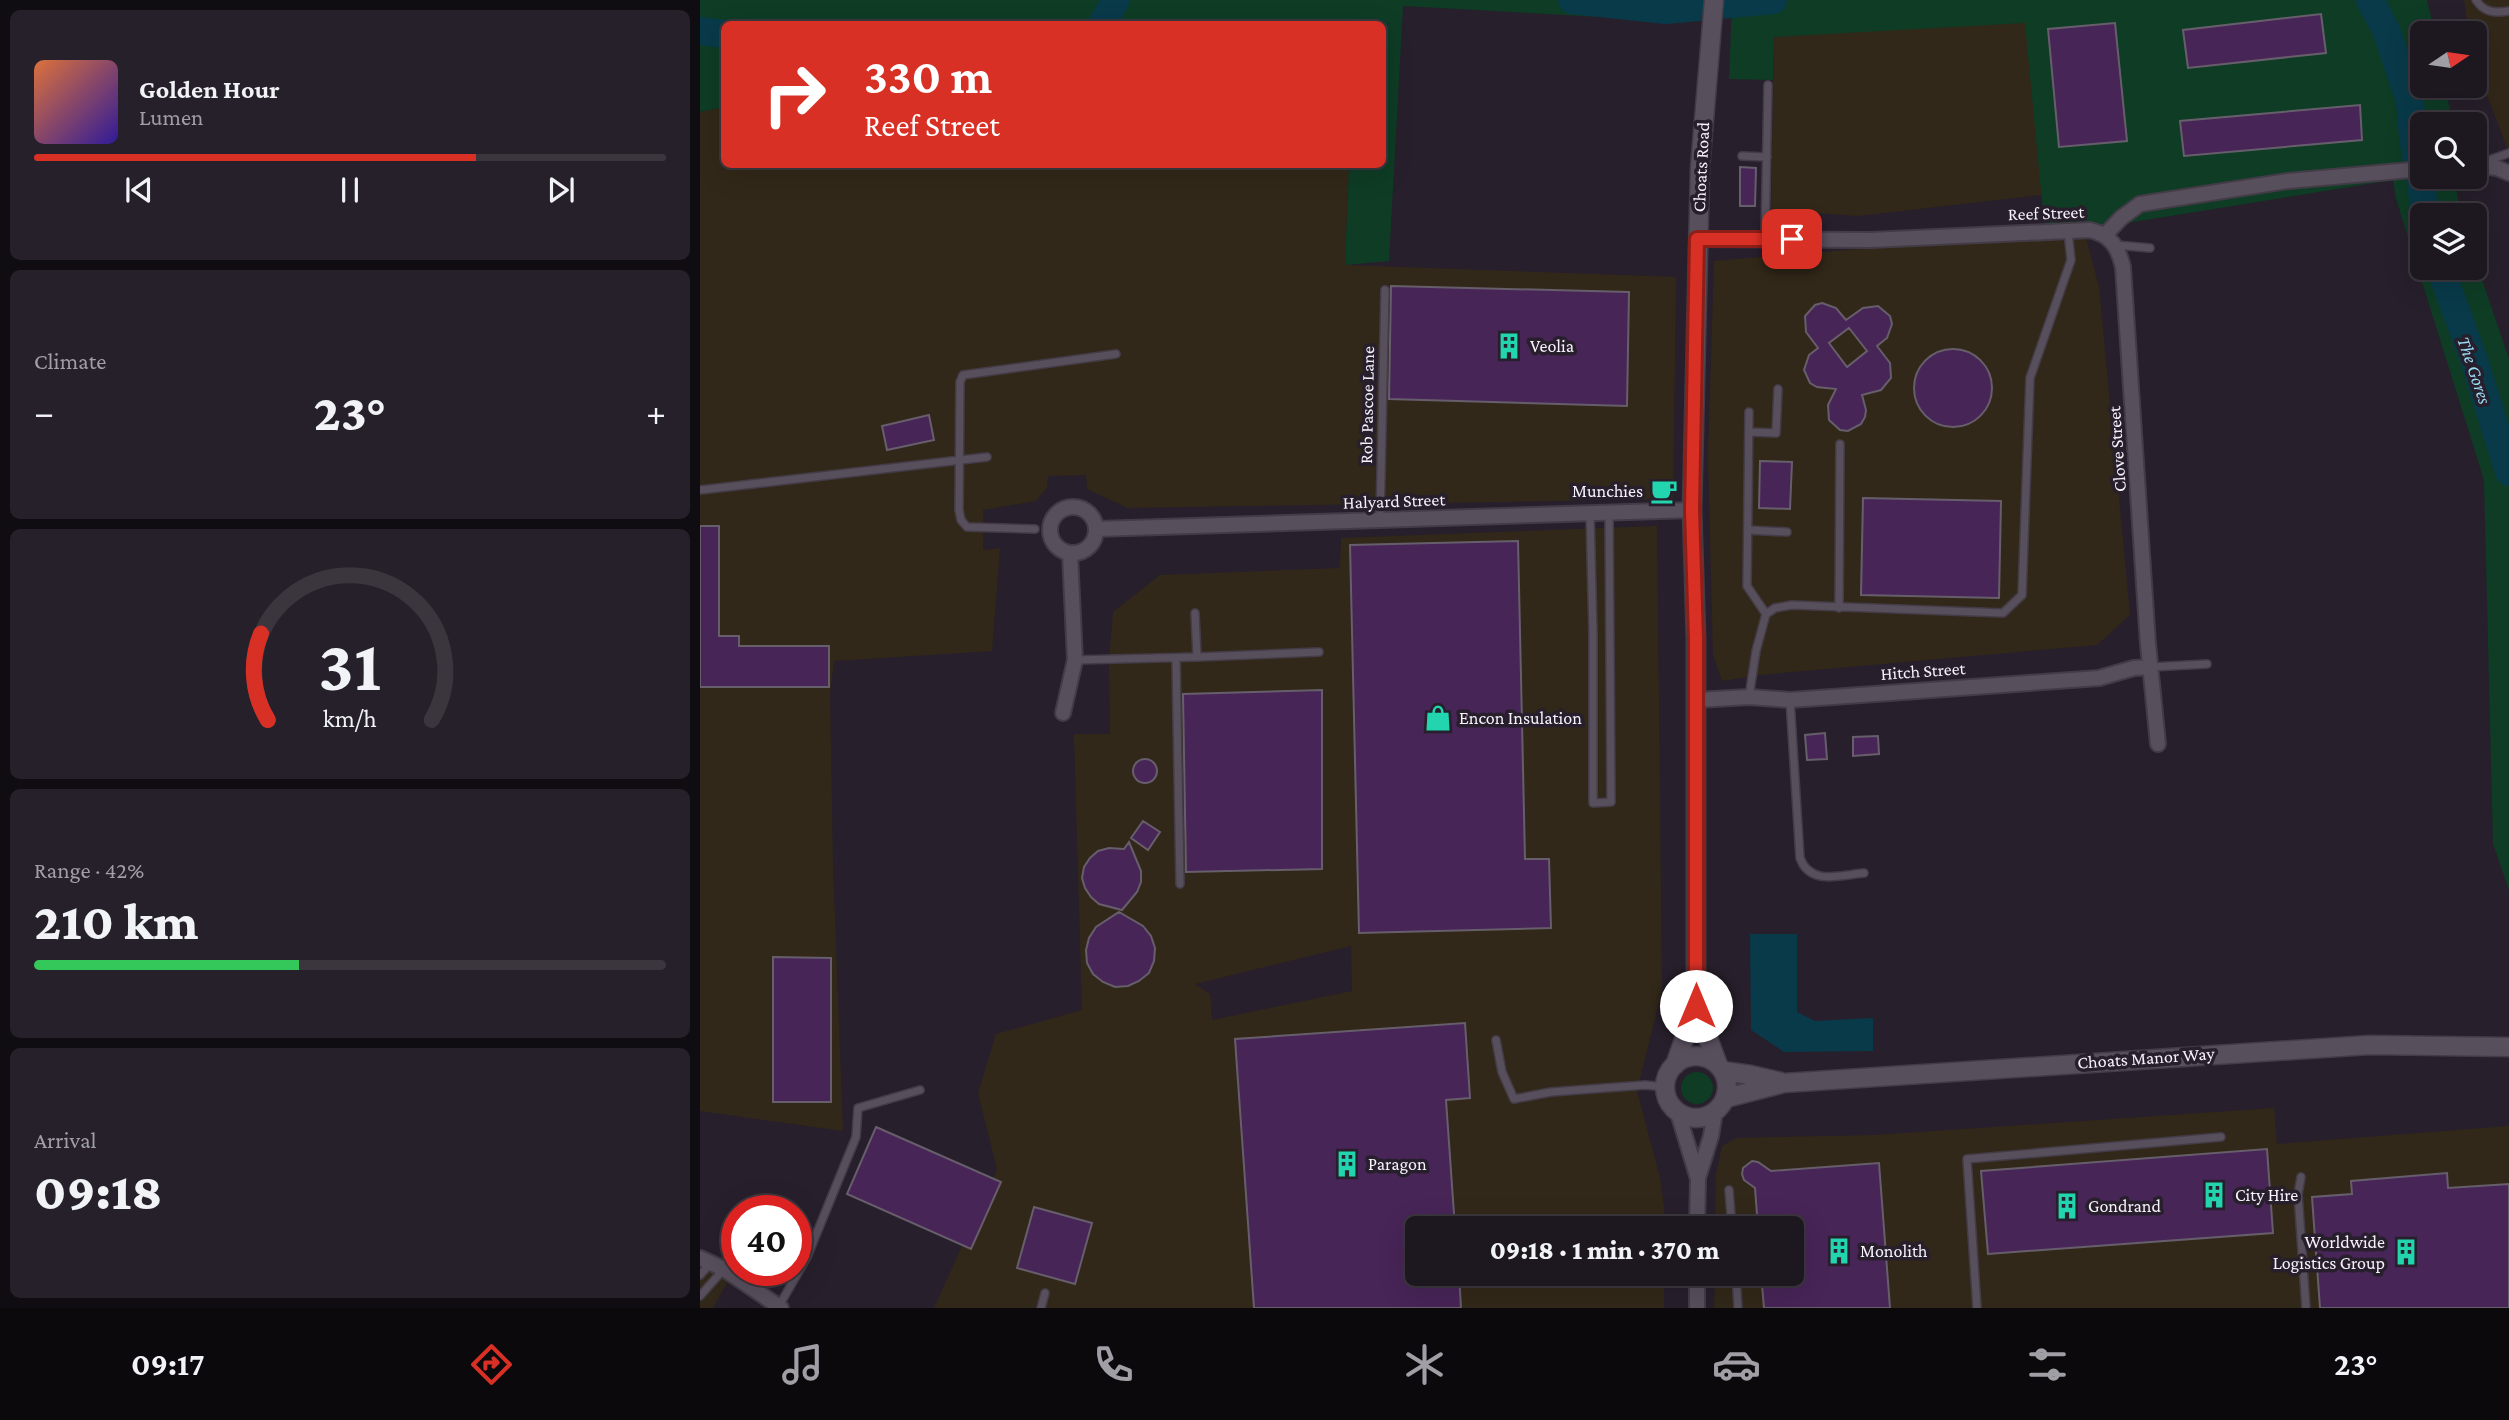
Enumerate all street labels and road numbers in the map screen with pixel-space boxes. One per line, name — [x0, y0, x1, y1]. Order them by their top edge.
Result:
street label: Choats Road — [1689, 121, 1713, 213]
street label: Reef Street — [2007, 202, 2086, 224]
street label: Rob Pascoe Lane — [1356, 346, 1378, 464]
street label: Clove Street — [2104, 404, 2130, 493]
street label: Halyard Street — [1342, 489, 1447, 513]
street label: Hitch Street — [1880, 658, 1967, 684]
street label: Choats Manor Way — [2077, 1043, 2216, 1073]

